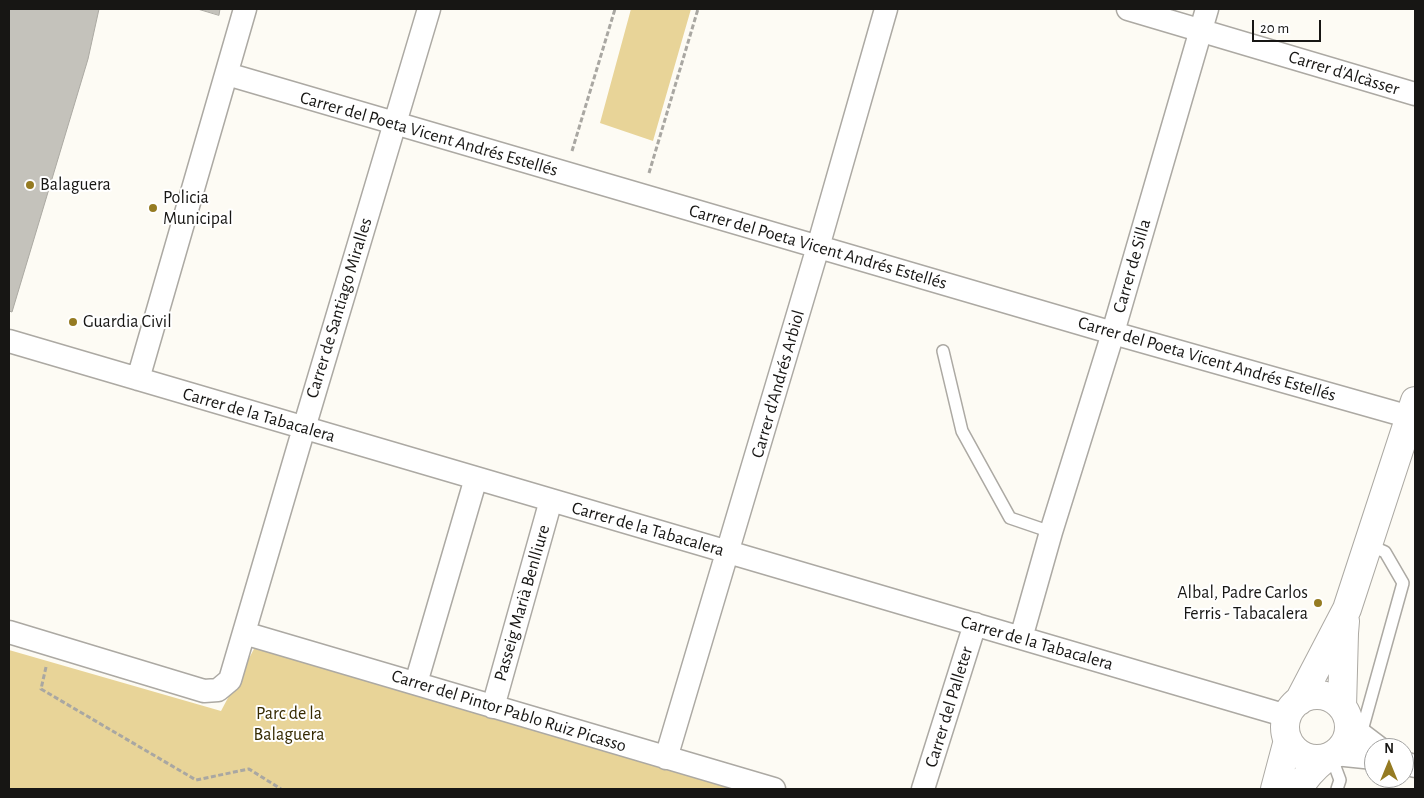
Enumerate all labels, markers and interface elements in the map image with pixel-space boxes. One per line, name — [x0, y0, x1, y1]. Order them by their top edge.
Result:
scale bar — [1254, 10, 1323, 42]
text: 20 m — [1260, 21, 1289, 36]
street label: Carrer d'Alcàsser — [1286, 46, 1402, 100]
street label: Carrer del Poeta Vicent Andrés Estellés — [298, 87, 560, 181]
place label: Balaguera — [40, 174, 111, 196]
marker: Balaguera — [24, 179, 36, 191]
place label: Policia Municipal — [163, 187, 233, 230]
street label: Carrer del Poeta Vicent Andrés Estellés — [687, 200, 949, 294]
marker: Policia Municipal — [147, 202, 159, 214]
street label: Carrer de Santiago Miralles — [301, 215, 377, 401]
street label: Carrer de Silla — [1108, 216, 1156, 316]
street label: Carrer d'Andrés Arbiol — [747, 308, 809, 460]
place label: Guardia Civil — [83, 311, 172, 333]
street label: Carrer del Poeta Vicent Andrés Estellés — [1076, 312, 1338, 406]
marker: Guardia Civil — [67, 316, 79, 328]
street label: Carrer de la Tabacalera — [180, 383, 338, 447]
street label: Carrer de la Tabacalera — [569, 497, 727, 561]
street label: Passeig Marià Benlliure — [489, 522, 555, 684]
place label: Albal, Padre Carlos Ferris - Tabacalera — [1177, 582, 1308, 624]
marker: Albal, Padre Carlos Ferris - Tabacalera — [1312, 597, 1324, 609]
street label: Carrer de la Tabacalera — [958, 611, 1116, 675]
street label: Carrer del Palleter — [920, 644, 978, 770]
street label: Carrer del Pintor Pablo Ruiz Picasso — [389, 665, 629, 757]
park label: Parc de la Balaguera — [254, 703, 324, 746]
north arrow — [1364, 738, 1414, 788]
text: N — [1384, 742, 1394, 756]

